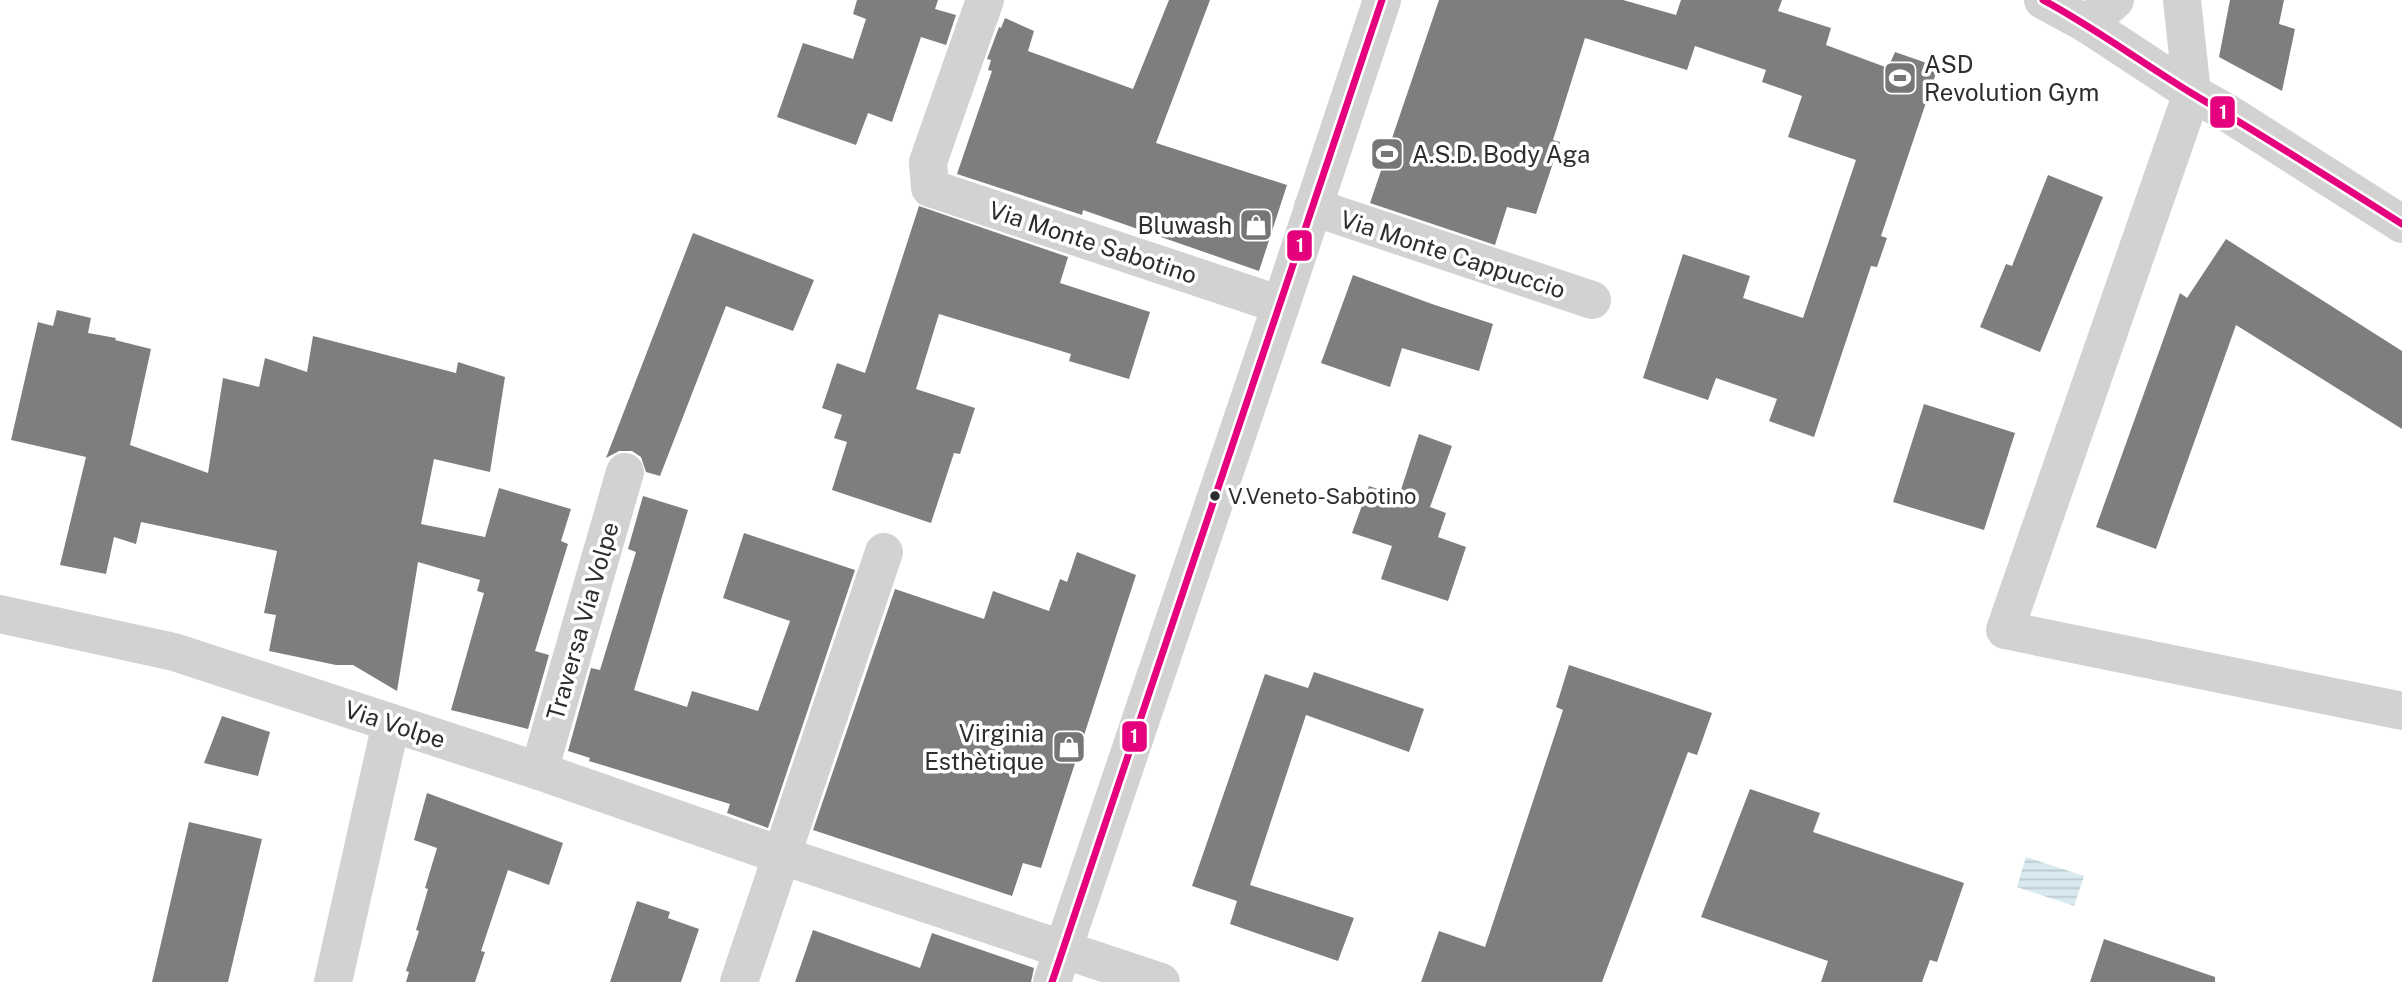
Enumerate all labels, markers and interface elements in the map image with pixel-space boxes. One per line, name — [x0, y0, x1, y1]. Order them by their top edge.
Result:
place label: ASD Revolution Gym — [1924, 50, 2099, 106]
sports icon: ASD Revolution Gym — [1881, 59, 1919, 97]
line badge: 1 — [2209, 95, 2236, 129]
text: 1 — [2219, 101, 2227, 123]
sports icon: A.S.D. Body Aga — [1368, 135, 1406, 173]
place label: A.S.D. Body Aga — [1412, 140, 1590, 168]
street label: Via Monte Sabotino — [986, 195, 1200, 289]
street label: Via Monte Cappuccio — [1337, 204, 1569, 304]
shop icon: Bluwash — [1237, 206, 1275, 244]
place label: Bluwash — [1138, 211, 1232, 239]
line badge: 1 — [1286, 229, 1313, 262]
text: 1 — [1296, 234, 1304, 256]
place label: V.Veneto-Sabotino — [1228, 483, 1417, 509]
marker: V.Veneto-Sabotino — [1208, 489, 1222, 503]
street label: Traversa Via Volpe — [540, 519, 624, 723]
street label: Via Volpe — [341, 695, 449, 753]
place label: Virginia Esthètique — [924, 719, 1044, 775]
line badge: 1 — [1121, 720, 1148, 753]
text: 1 — [1130, 725, 1138, 747]
shop icon: Virginia Esthètique — [1050, 728, 1088, 766]

